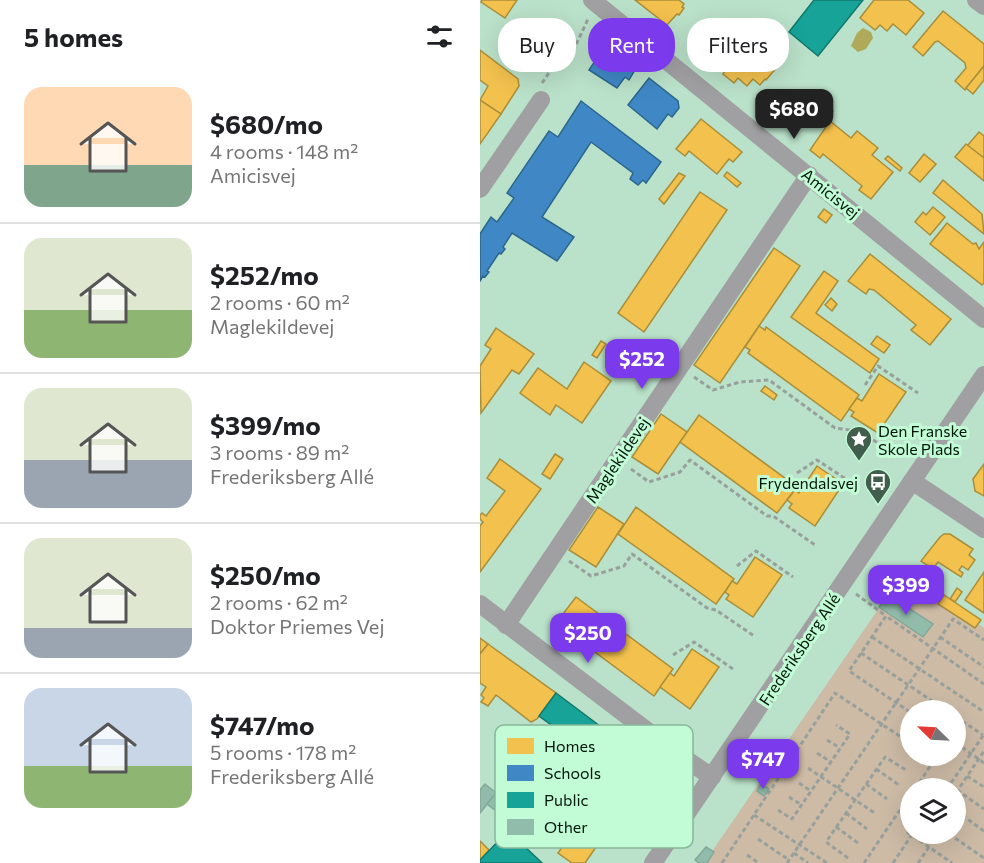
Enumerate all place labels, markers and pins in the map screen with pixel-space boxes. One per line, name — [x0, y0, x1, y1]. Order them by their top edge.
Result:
pin: $680 — [758, 89, 830, 140]
pin: $252 — [606, 339, 678, 390]
place label: Den Franske Skole Plads — [878, 421, 967, 458]
place icon: Den Franske Skole Plads — [844, 424, 874, 462]
bus stop icon: Frydendalsvej — [863, 467, 893, 505]
place label: Frydendalsvej — [759, 473, 858, 492]
pin: $399 — [870, 565, 942, 616]
pin: $250 — [552, 613, 624, 664]
pin: $747 — [727, 739, 799, 790]

